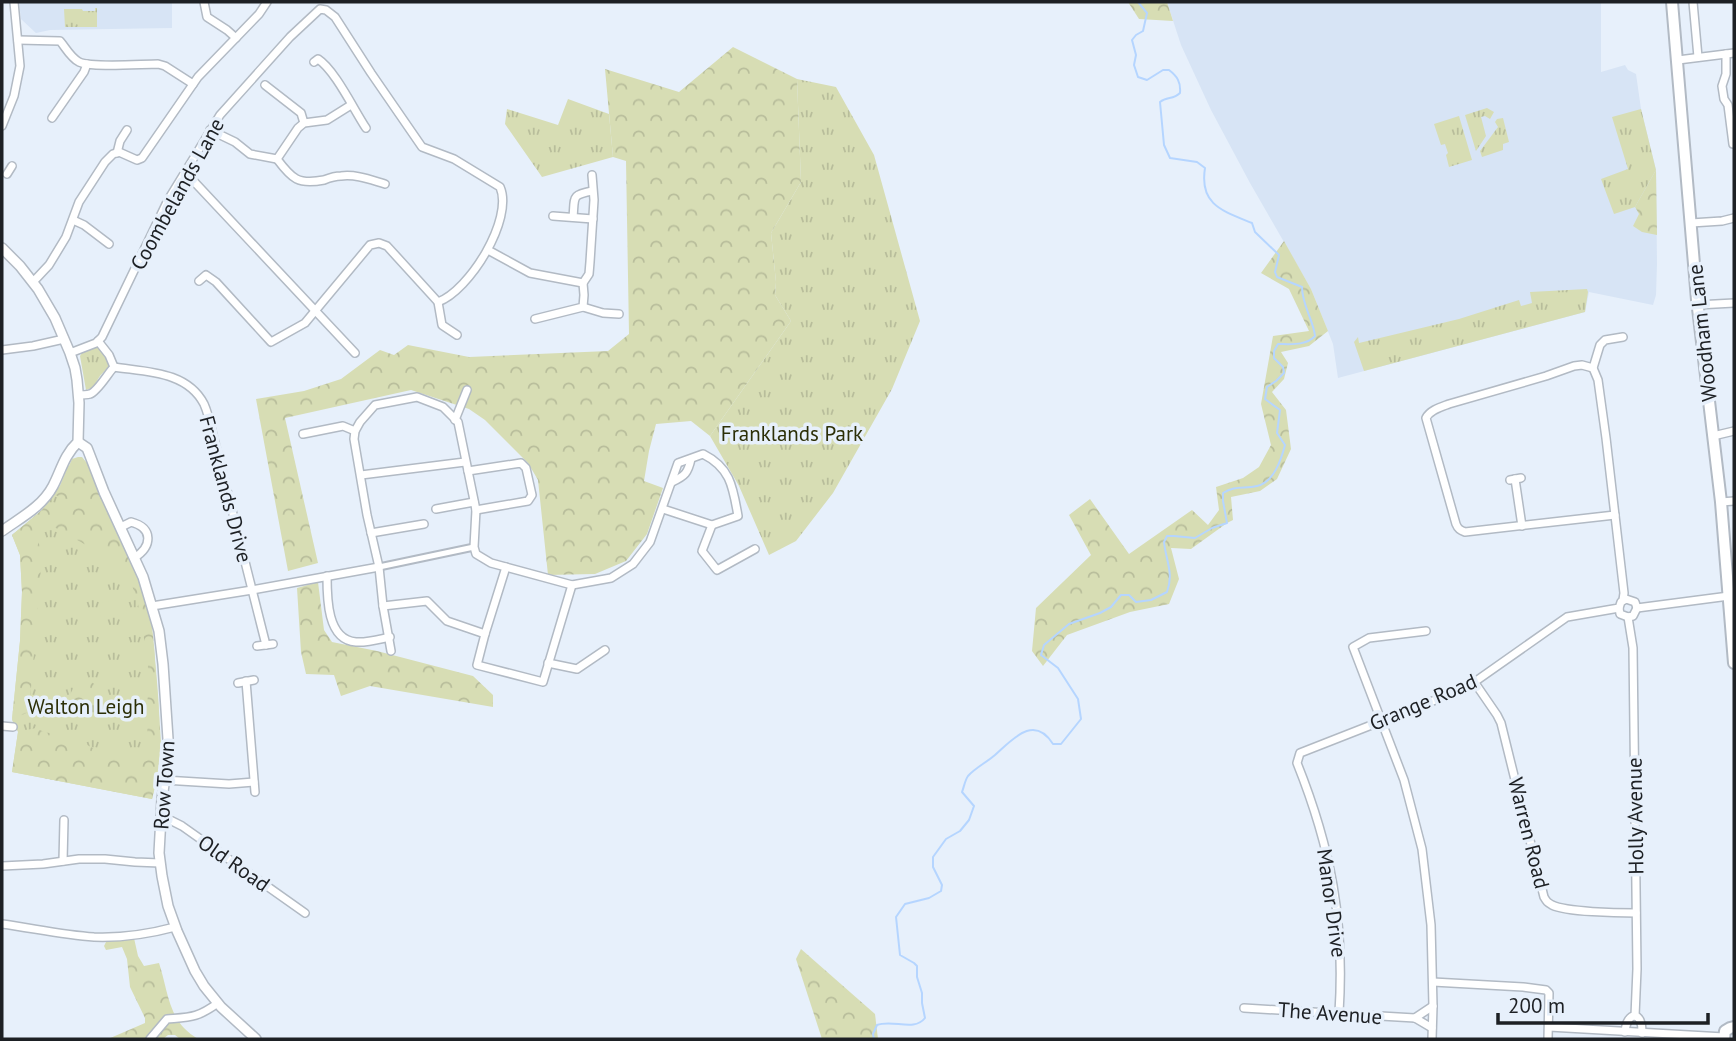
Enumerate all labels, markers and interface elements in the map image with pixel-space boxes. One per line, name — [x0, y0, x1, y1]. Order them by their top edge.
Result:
street label: Coombelands Lane — [124, 113, 230, 275]
street label: Woodham Lane — [1681, 263, 1723, 403]
street label: Franklands Drive — [193, 413, 259, 565]
park label: Franklands Park — [721, 420, 863, 447]
street label: Grange Road — [1365, 667, 1481, 737]
park label: Walton Leigh — [28, 693, 145, 720]
street label: Row Town — [147, 740, 181, 830]
street label: Holly Avenue — [1620, 757, 1650, 875]
street label: Warren Road — [1502, 775, 1556, 891]
street label: Old Road — [193, 828, 275, 898]
street label: Manor Drive — [1311, 847, 1353, 959]
scale bar — [1498, 982, 1708, 1026]
text: 200 m — [1508, 992, 1565, 1019]
street label: The Avenue — [1277, 996, 1383, 1030]

